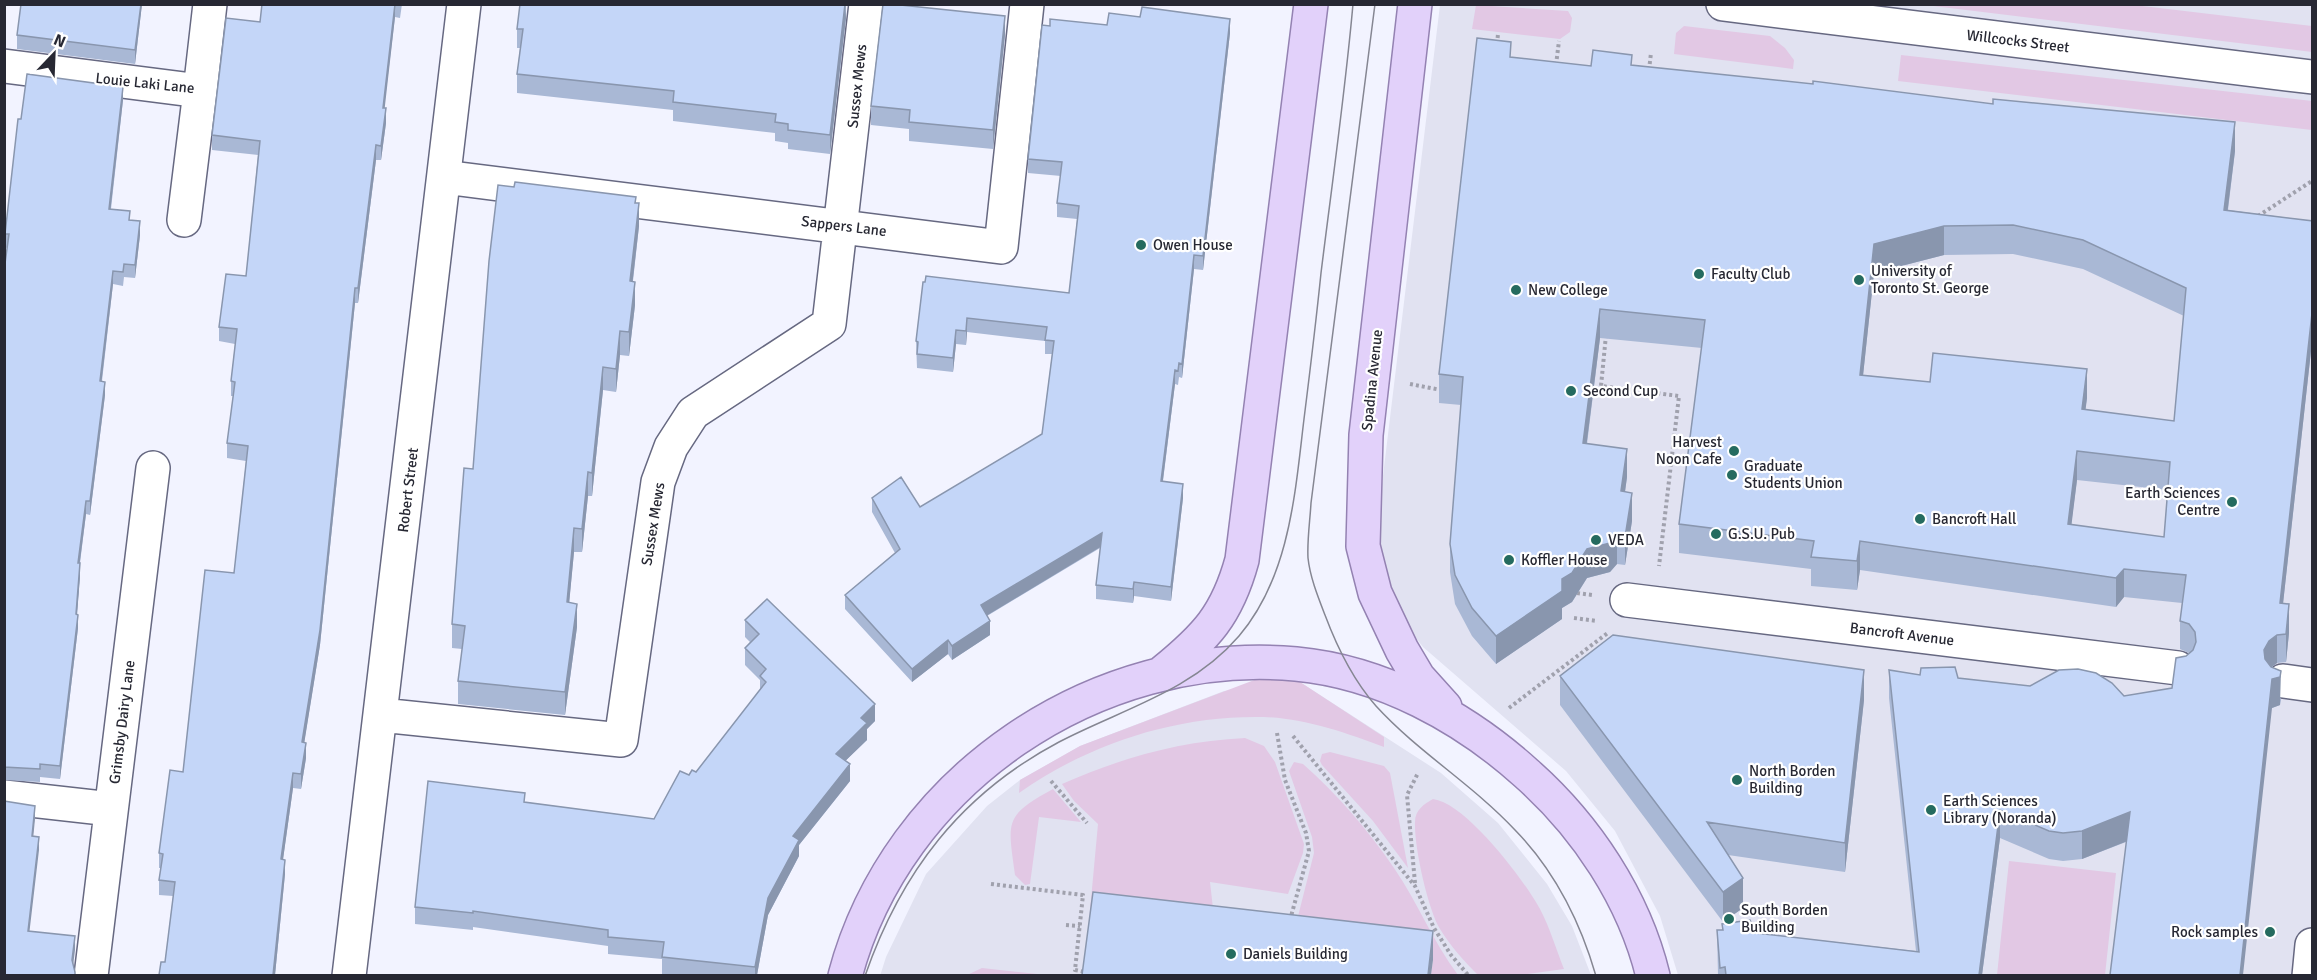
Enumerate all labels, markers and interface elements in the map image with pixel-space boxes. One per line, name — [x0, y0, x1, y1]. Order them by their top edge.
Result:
north arrow — [24, 24, 84, 84]
street label: Willcocks Street — [1965, 26, 2071, 56]
text: N — [50, 30, 69, 52]
street label: Sussex Mews — [844, 43, 870, 129]
street label: Louie Laki Lane — [95, 69, 195, 97]
street label: Sappers Lane — [800, 212, 888, 240]
place label: Owen House — [1153, 236, 1233, 254]
marker: Owen House — [1134, 238, 1148, 252]
place label: University of Toronto St. George — [1871, 262, 1989, 297]
place label: Faculty Club — [1711, 265, 1790, 283]
marker: Faculty Club — [1692, 267, 1706, 281]
marker: University of Toronto St. George — [1852, 273, 1866, 287]
place label: New College — [1528, 281, 1608, 299]
marker: New College — [1509, 283, 1523, 297]
street label: Spadina Avenue — [1358, 328, 1386, 432]
place label: Second Cup — [1583, 382, 1658, 400]
marker: Second Cup — [1564, 384, 1578, 398]
place label: Harvest Noon Cafe — [1656, 433, 1722, 468]
marker: Harvest Noon Cafe — [1727, 444, 1741, 458]
street label: Robert Street — [394, 446, 422, 534]
place label: Graduate Students Union — [1744, 457, 1843, 492]
marker: Graduate Students Union — [1725, 468, 1739, 482]
street label: Sussex Mews — [638, 481, 669, 567]
place label: Earth Sciences Centre — [2125, 484, 2220, 519]
marker: Earth Sciences Centre — [2225, 495, 2239, 509]
place label: Bancroft Hall — [1932, 510, 2016, 528]
marker: Bancroft Hall — [1913, 512, 1927, 526]
place label: G.S.U. Pub — [1728, 525, 1795, 543]
marker: G.S.U. Pub — [1709, 527, 1723, 541]
place label: VEDA — [1608, 531, 1644, 549]
marker: VEDA — [1589, 533, 1603, 547]
place label: Koffler House — [1521, 551, 1608, 569]
marker: Koffler House — [1502, 553, 1516, 567]
street label: Bancroft Avenue — [1849, 619, 1955, 649]
street label: Grimsby Dairy Lane — [105, 659, 139, 785]
place label: North Borden Building — [1749, 762, 1835, 797]
marker: North Borden Building — [1730, 773, 1744, 787]
place label: Earth Sciences Library (Noranda) — [1943, 792, 2056, 827]
marker: Earth Sciences Library (Noranda) — [1924, 803, 1938, 817]
place label: South Borden Building — [1741, 901, 1828, 936]
marker: South Borden Building — [1722, 912, 1736, 926]
place label: Rock samples — [2171, 923, 2258, 941]
marker: Rock samples — [2263, 925, 2277, 939]
place label: Daniels Building — [1243, 945, 1348, 963]
marker: Daniels Building — [1224, 947, 1238, 961]

